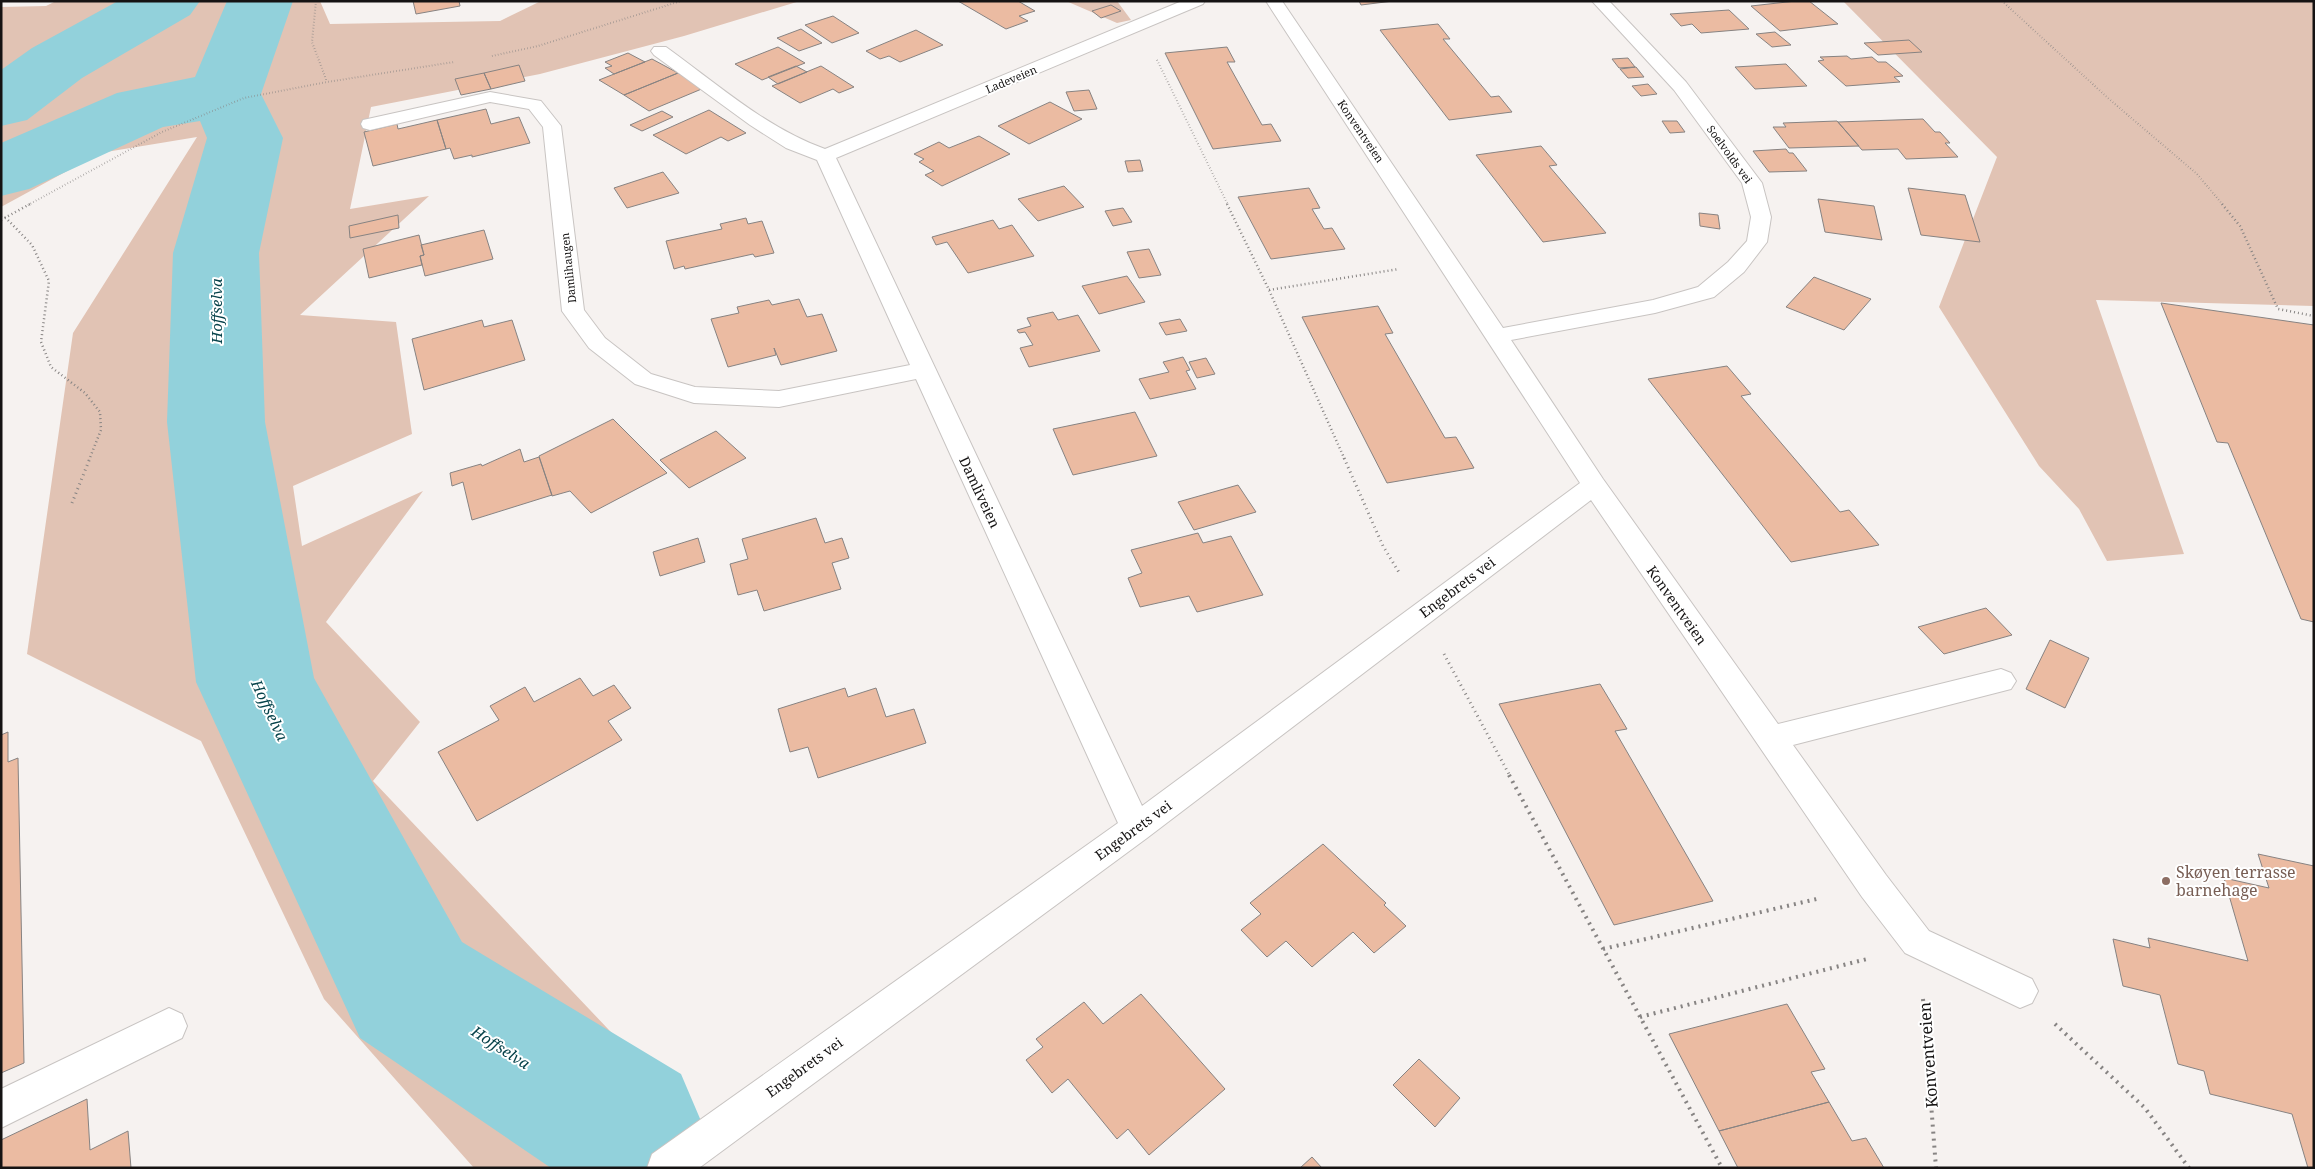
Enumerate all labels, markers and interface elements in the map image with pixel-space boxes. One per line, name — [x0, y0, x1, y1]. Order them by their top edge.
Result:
street label: Ladeveien — [983, 61, 1039, 97]
street label: Konventveien — [1334, 97, 1388, 165]
street label: Soelvolds vei — [1704, 122, 1756, 186]
street label: Damlihaugen — [557, 232, 579, 304]
water label: Hoffselva — [206, 278, 226, 345]
street label: Damliveien — [955, 453, 1005, 531]
street label: Engebrets vei — [1415, 552, 1499, 622]
street label: Konventveien — [1643, 562, 1711, 648]
water label: Hoffselva — [247, 675, 293, 744]
street label: Engebrets vei — [1091, 795, 1176, 864]
place label: Skøyen terrasse barnehage — [2176, 861, 2296, 901]
marker: Skøyen terrasse barnehage — [2160, 875, 2172, 887]
street label: Konventveien — [1913, 1001, 1943, 1109]
water label: Hoffselva — [467, 1020, 534, 1073]
street label: Engebrets vei — [762, 1032, 847, 1101]

